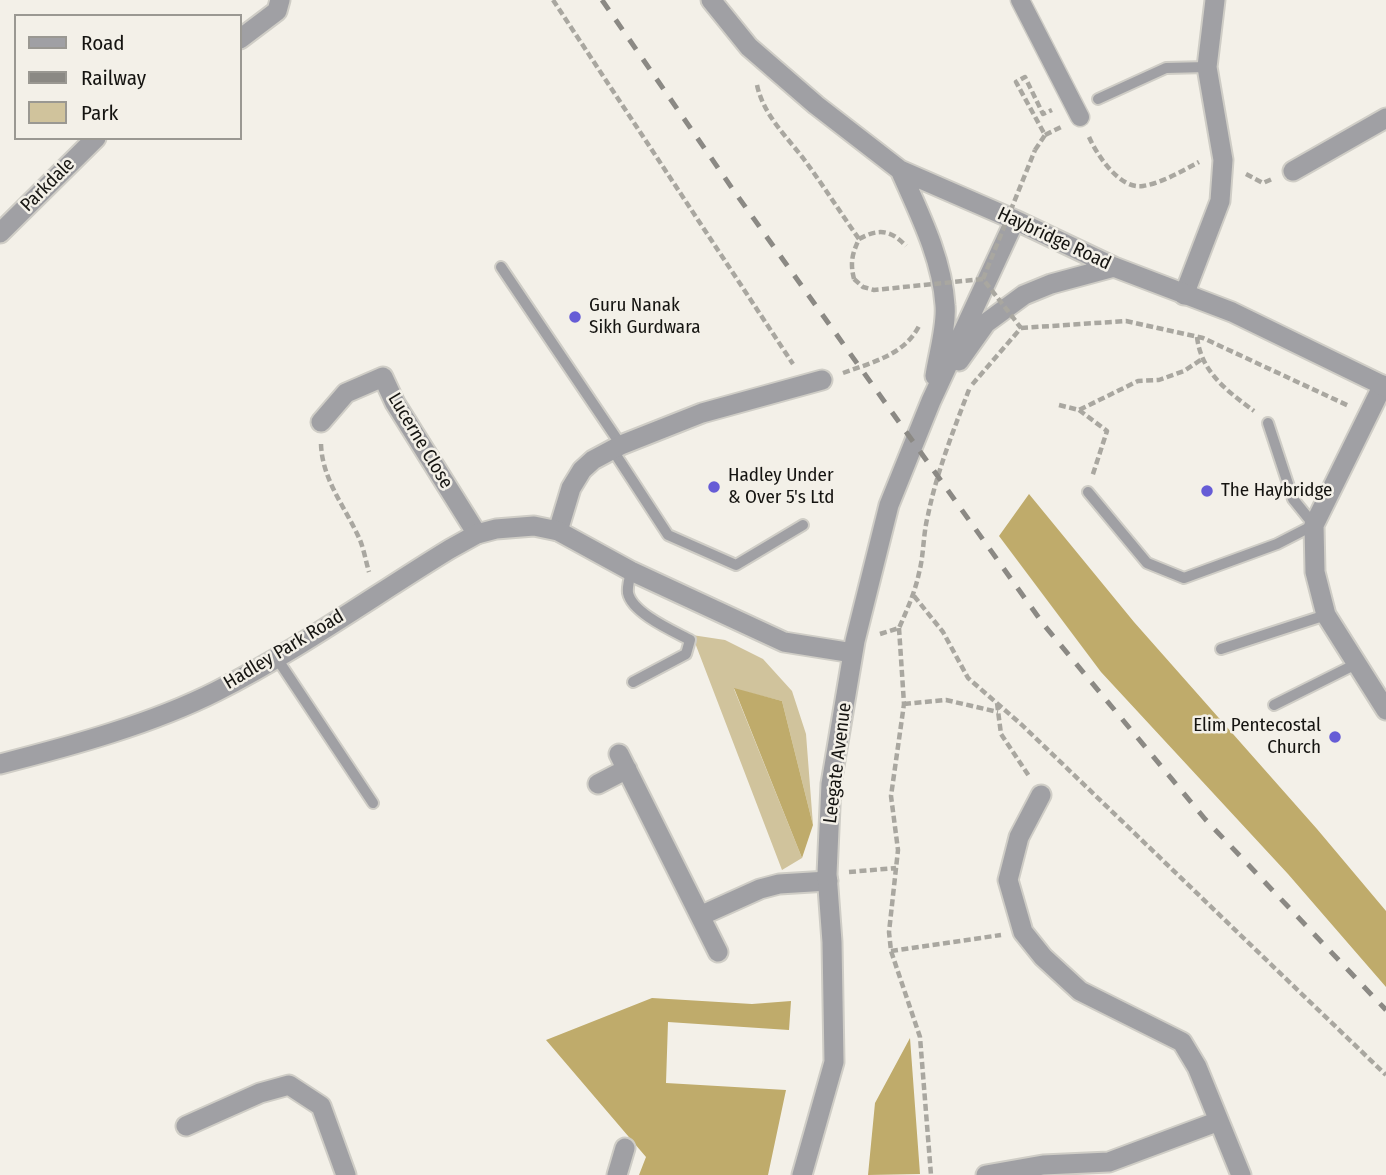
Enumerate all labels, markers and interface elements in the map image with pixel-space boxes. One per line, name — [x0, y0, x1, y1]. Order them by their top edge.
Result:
legend — [14, 14, 242, 140]
text: Road — [81, 30, 125, 56]
text: Railway — [81, 65, 146, 91]
text: Park — [81, 100, 118, 126]
street label: Parkdale — [16, 153, 80, 217]
street label: Haybridge Road — [994, 203, 1114, 275]
place label: Guru Nanak Sikh Gurdwara — [589, 295, 701, 339]
marker: Guru Nanak Sikh Gurdwara — [567, 309, 583, 325]
street label: Lucerne Close — [383, 389, 457, 493]
place label: Hadley Under & Over 5's Ltd — [728, 465, 834, 509]
marker: Hadley Under & Over 5's Ltd — [706, 479, 722, 495]
place label: The Haybridge — [1221, 480, 1332, 502]
marker: The Haybridge — [1199, 483, 1215, 499]
street label: Hadley Park Road — [220, 605, 348, 695]
street label: Leegate Avenue — [819, 701, 857, 825]
place label: Elim Pentecostal Church — [1193, 715, 1321, 759]
marker: Elim Pentecostal Church — [1327, 729, 1343, 745]

